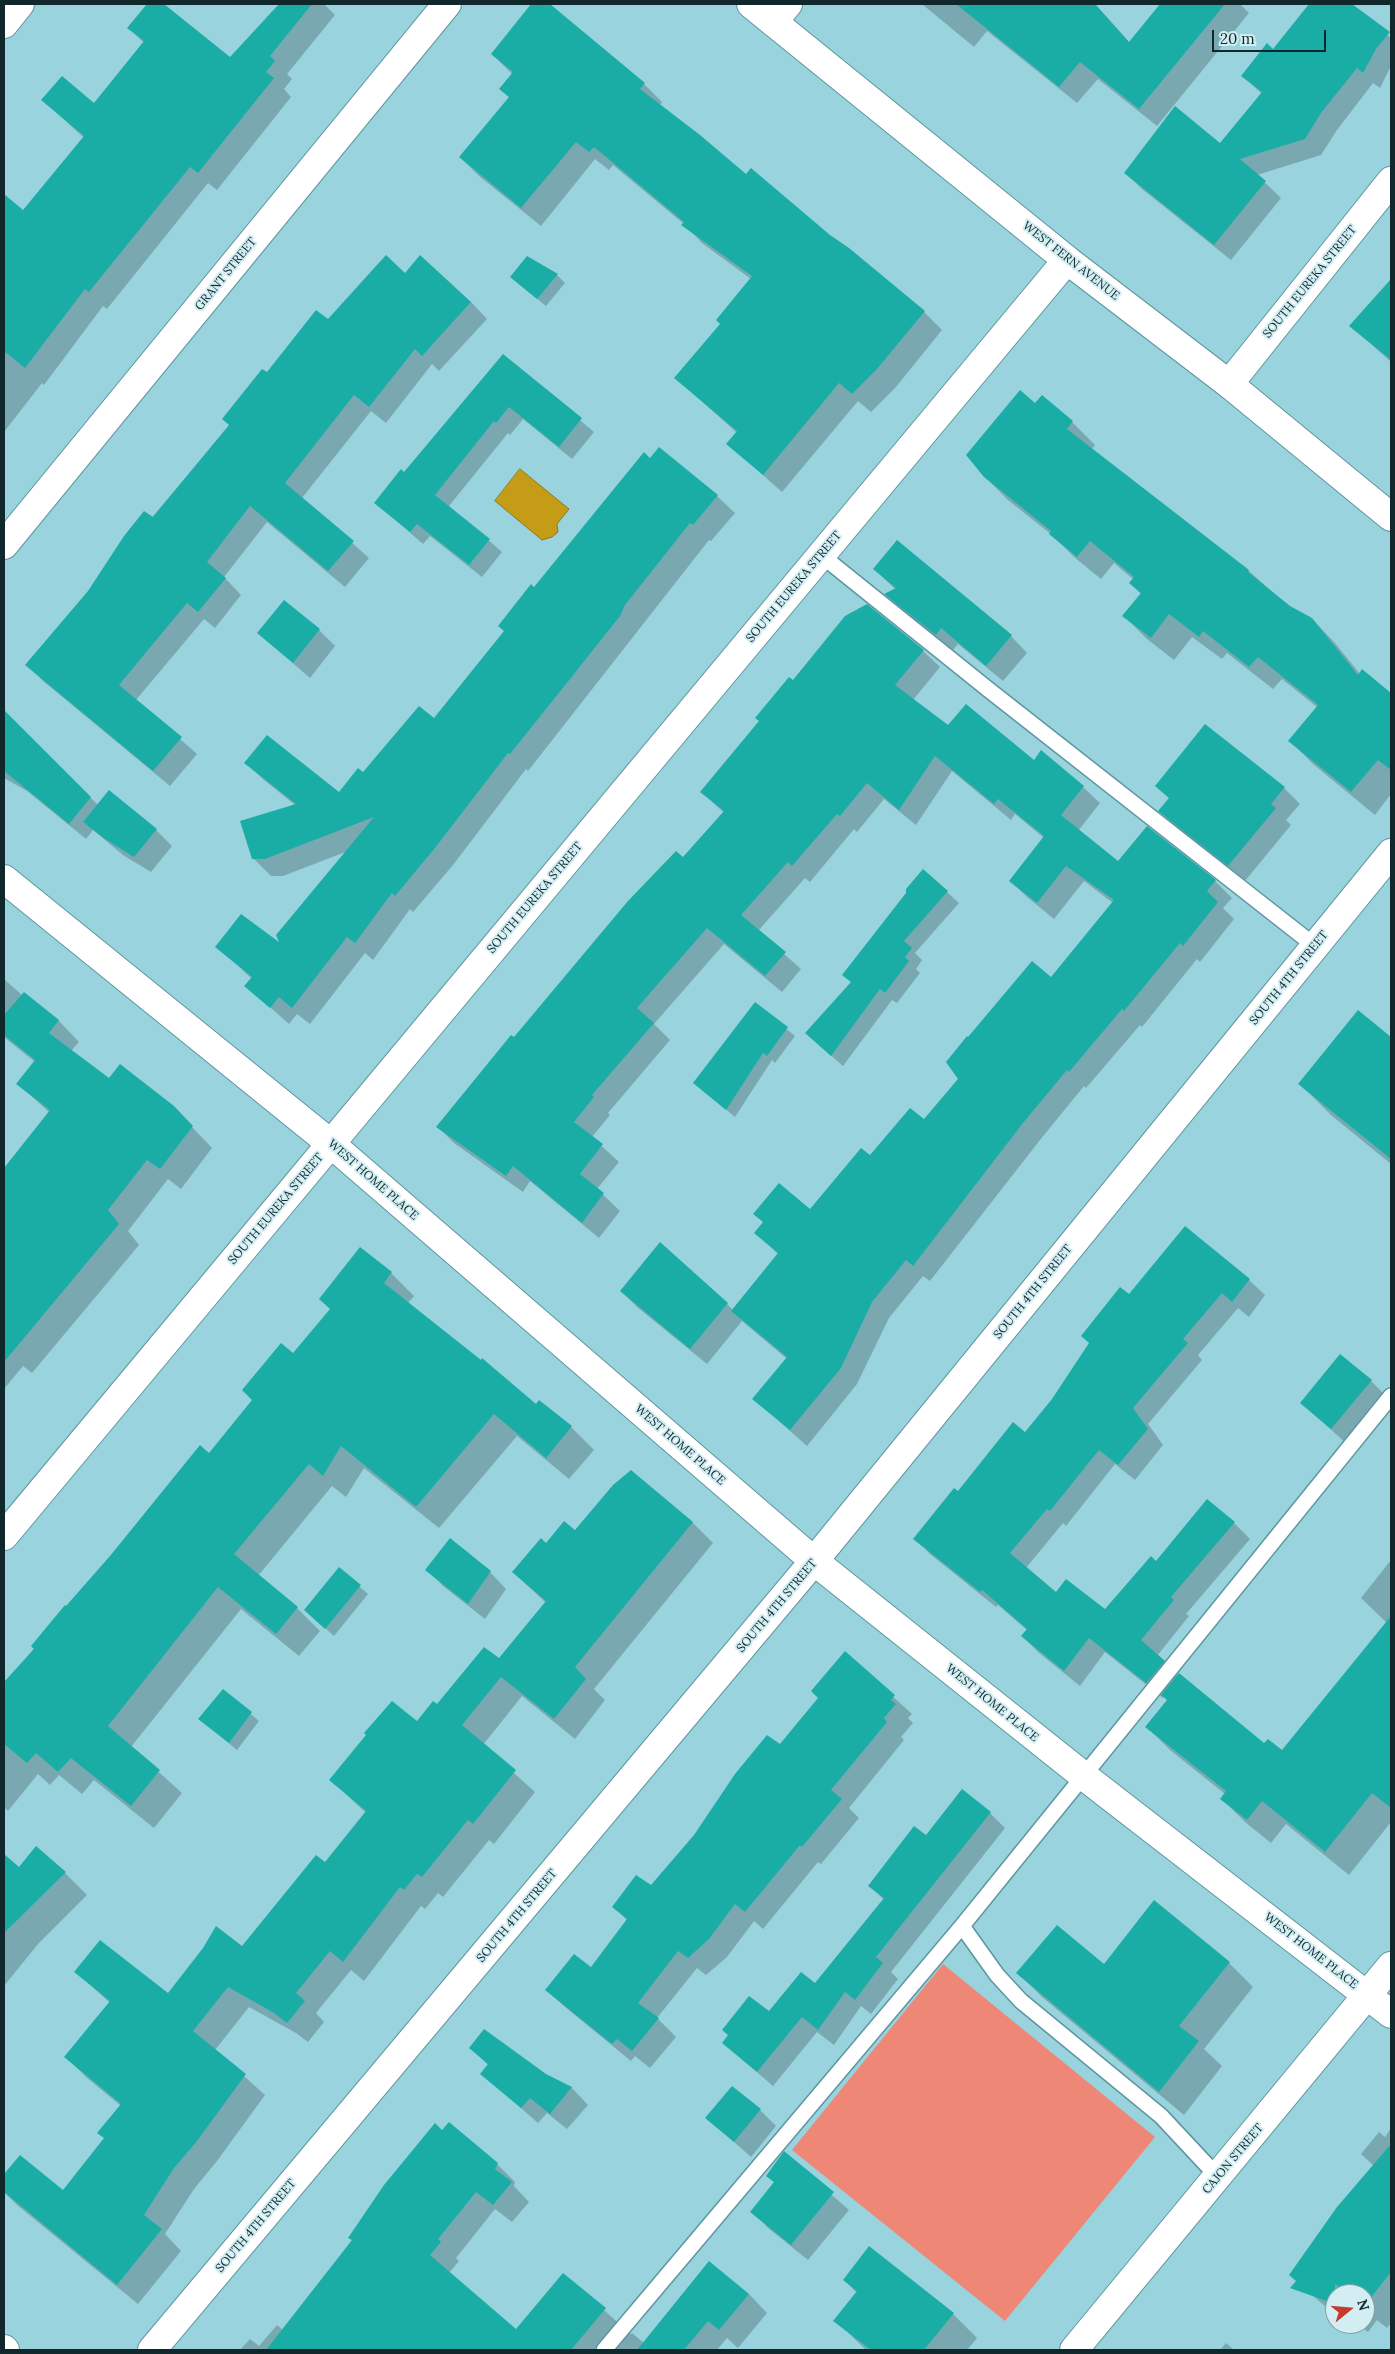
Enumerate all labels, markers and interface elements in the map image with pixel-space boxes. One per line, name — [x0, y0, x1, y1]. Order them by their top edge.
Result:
scale bar — [1215, 20, 1329, 52]
text: 20 m — [1220, 29, 1255, 48]
street label: WEST FERN AVENUE — [1020, 219, 1122, 303]
street label: SOUTH EUREKA STREET — [1260, 223, 1360, 341]
street label: GRANT STREET — [192, 235, 260, 313]
street label: SOUTH EUREKA STREET — [743, 529, 845, 645]
street label: SOUTH EUREKA STREET — [484, 840, 586, 956]
street label: SOUTH 4TH STREET — [1247, 928, 1331, 1028]
street label: WEST HOME PLACE — [325, 1137, 421, 1223]
street label: SOUTH EUREKA STREET — [225, 1151, 327, 1267]
street label: SOUTH 4TH STREET — [991, 1242, 1075, 1342]
street label: WEST HOME PLACE — [632, 1402, 728, 1488]
street label: SOUTH 4TH STREET — [734, 1557, 820, 1655]
street label: WEST HOME PLACE — [943, 1661, 1041, 1745]
street label: SOUTH 4TH STREET — [474, 1867, 560, 1965]
street label: WEST HOME PLACE — [1261, 1910, 1361, 1992]
street label: CAJON STREET — [1199, 2121, 1267, 2197]
street label: SOUTH 4TH STREET — [213, 2177, 299, 2275]
north arrow — [1325, 2284, 1375, 2334]
text: N — [1353, 2297, 1374, 2313]

